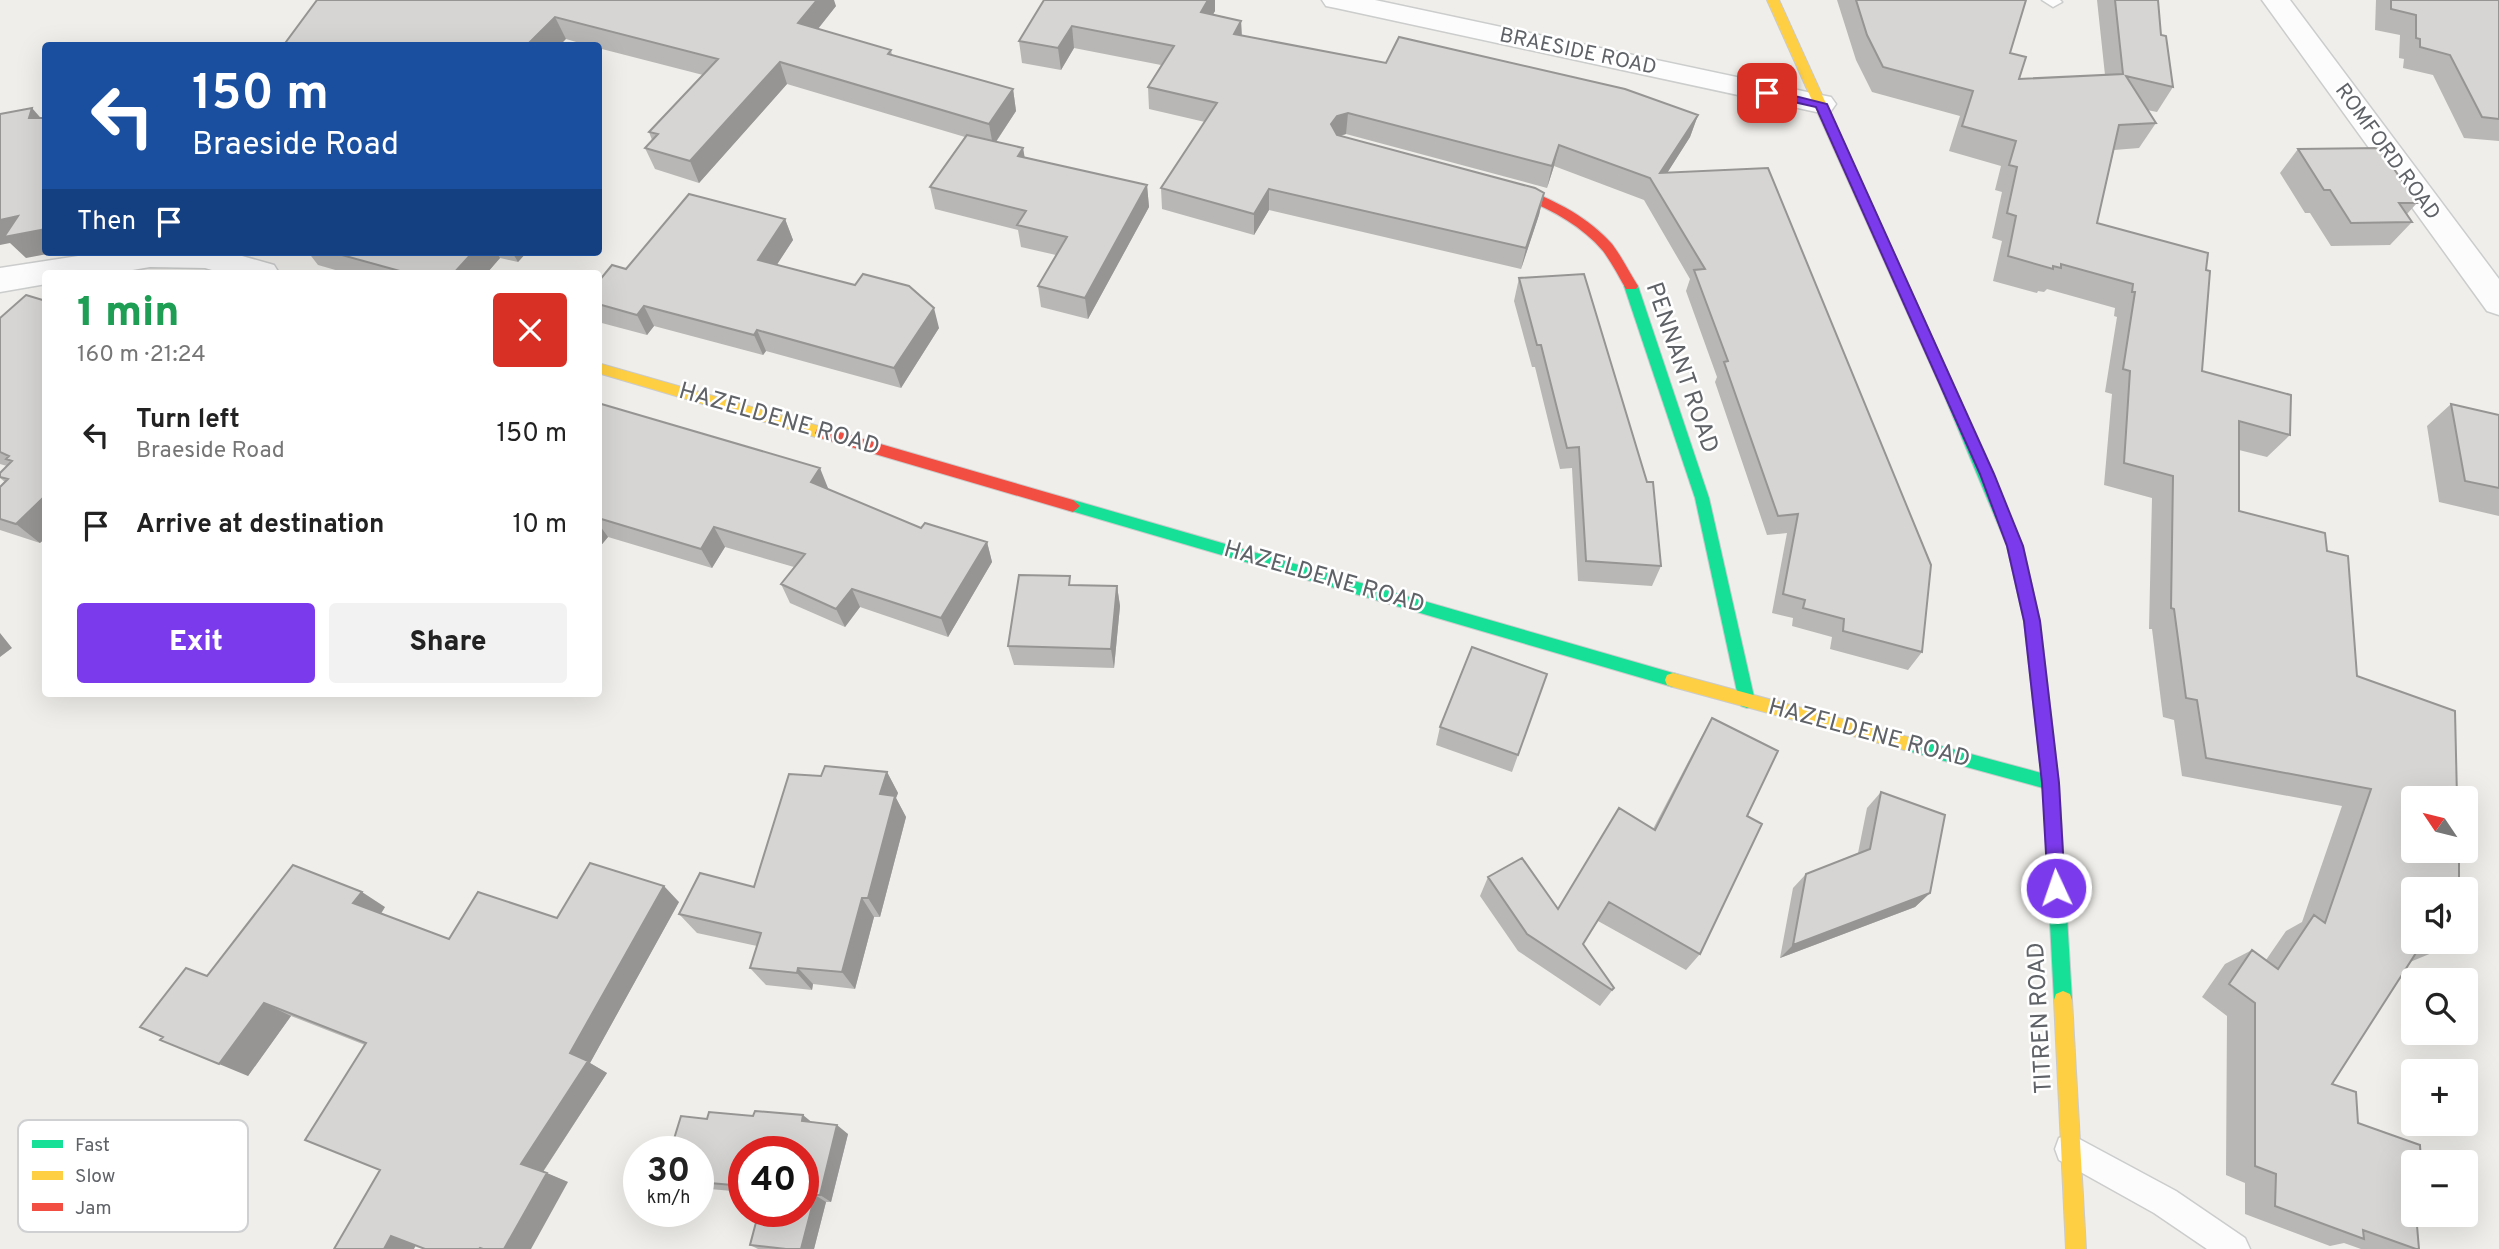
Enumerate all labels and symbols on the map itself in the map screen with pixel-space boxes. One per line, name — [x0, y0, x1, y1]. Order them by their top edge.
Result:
street label: BRAESIDE ROAD — [1497, 22, 1659, 82]
pin — [1737, 63, 1797, 123]
street label: ROMFORD ROAD — [2328, 78, 2446, 226]
street label: PENNANT ROAD — [1638, 279, 1724, 457]
street label: HAZELDENE ROAD — [675, 377, 883, 463]
street label: HAZELDENE ROAD — [1220, 535, 1428, 621]
street label: HAZELDENE ROAD — [1765, 693, 1973, 775]
north arrow — [2401, 786, 2478, 863]
position arrow — [2019, 851, 2093, 925]
street label: TITREN ROAD — [2022, 941, 2060, 1095]
legend — [18, 1120, 248, 1232]
text: Fast — [75, 1134, 110, 1158]
speed limit sign: 40 — [728, 1136, 819, 1227]
text: Slow — [75, 1165, 115, 1189]
text: Jam — [75, 1197, 112, 1221]

